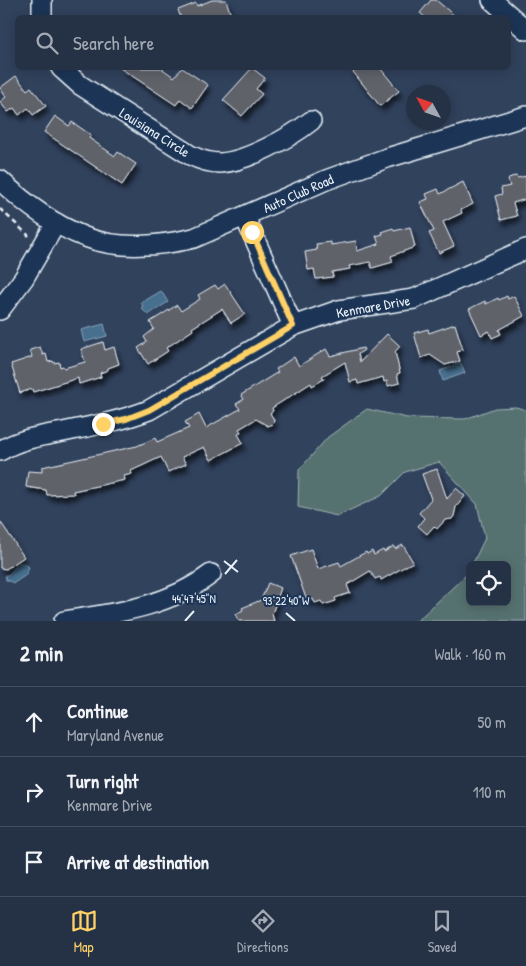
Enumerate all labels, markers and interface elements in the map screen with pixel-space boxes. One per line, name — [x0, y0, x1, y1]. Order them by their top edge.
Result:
search box — [15, 15, 511, 70]
icon: search — [33, 29, 61, 57]
text: Search here — [73, 30, 154, 56]
north arrow — [406, 85, 451, 130]
street label: Louisiana Circle — [116, 103, 194, 161]
street label: Auto Club Road — [260, 169, 337, 217]
route start — [241, 221, 264, 244]
street label: Kenmare Drive — [335, 290, 412, 322]
route end — [92, 413, 115, 436]
map controls — [466, 561, 511, 606]
button: locate — [466, 561, 511, 606]
text: 44°47'45"N — [172, 590, 216, 607]
text: 93°22'40"W — [263, 592, 310, 609]
text: 2 min — [20, 639, 63, 668]
text: Walk · 160 m — [434, 643, 506, 665]
text: Continue — [67, 698, 128, 724]
icon: ahead — [20, 708, 48, 736]
text: 50 m — [478, 711, 506, 733]
text: Maryland Avenue — [67, 724, 164, 746]
text: Turn right — [67, 768, 138, 794]
icon: right — [20, 778, 48, 806]
text: 110 m — [473, 781, 506, 803]
text: Kenmare Drive — [67, 794, 152, 816]
icon: arrive — [20, 848, 48, 876]
text: Arrive at destination — [67, 849, 209, 875]
tab: Map — [70, 907, 98, 956]
tab: Directions — [237, 907, 288, 956]
tab: Saved — [428, 907, 456, 956]

